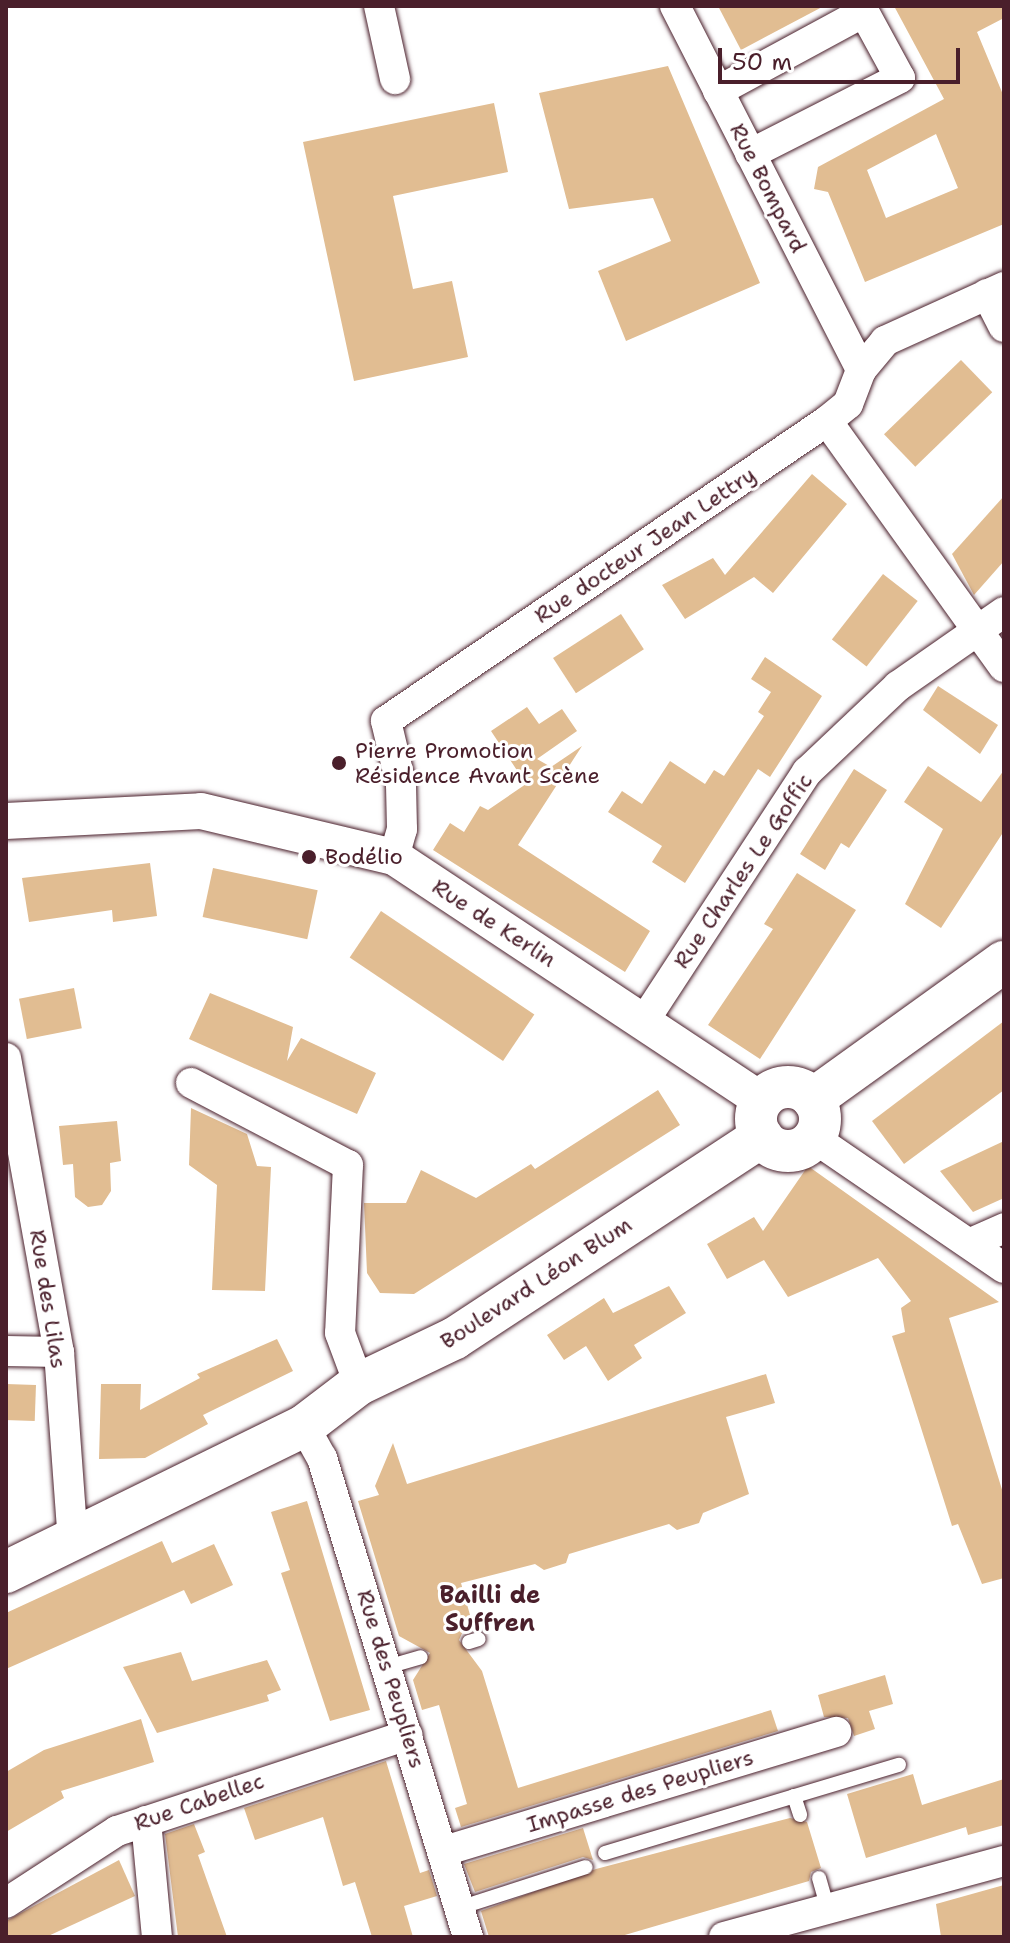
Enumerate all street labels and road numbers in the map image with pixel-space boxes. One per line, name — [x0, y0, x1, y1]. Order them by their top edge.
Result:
street label: Rue Bompard — [724, 119, 812, 257]
street label: Rue docteur Jean Lettry — [529, 461, 761, 629]
street label: Rue Charles Le Goffic — [668, 769, 818, 973]
street label: Rue de Kerlin — [427, 873, 561, 973]
street label: Boulevard Léon Blum — [435, 1211, 637, 1355]
street label: Rue des Lilas — [24, 1228, 72, 1370]
street label: Rue des Peupliers — [351, 1587, 431, 1771]
street label: Impasse des Peupliers — [524, 1744, 756, 1838]
street label: Rue Cabellec — [131, 1767, 267, 1837]

